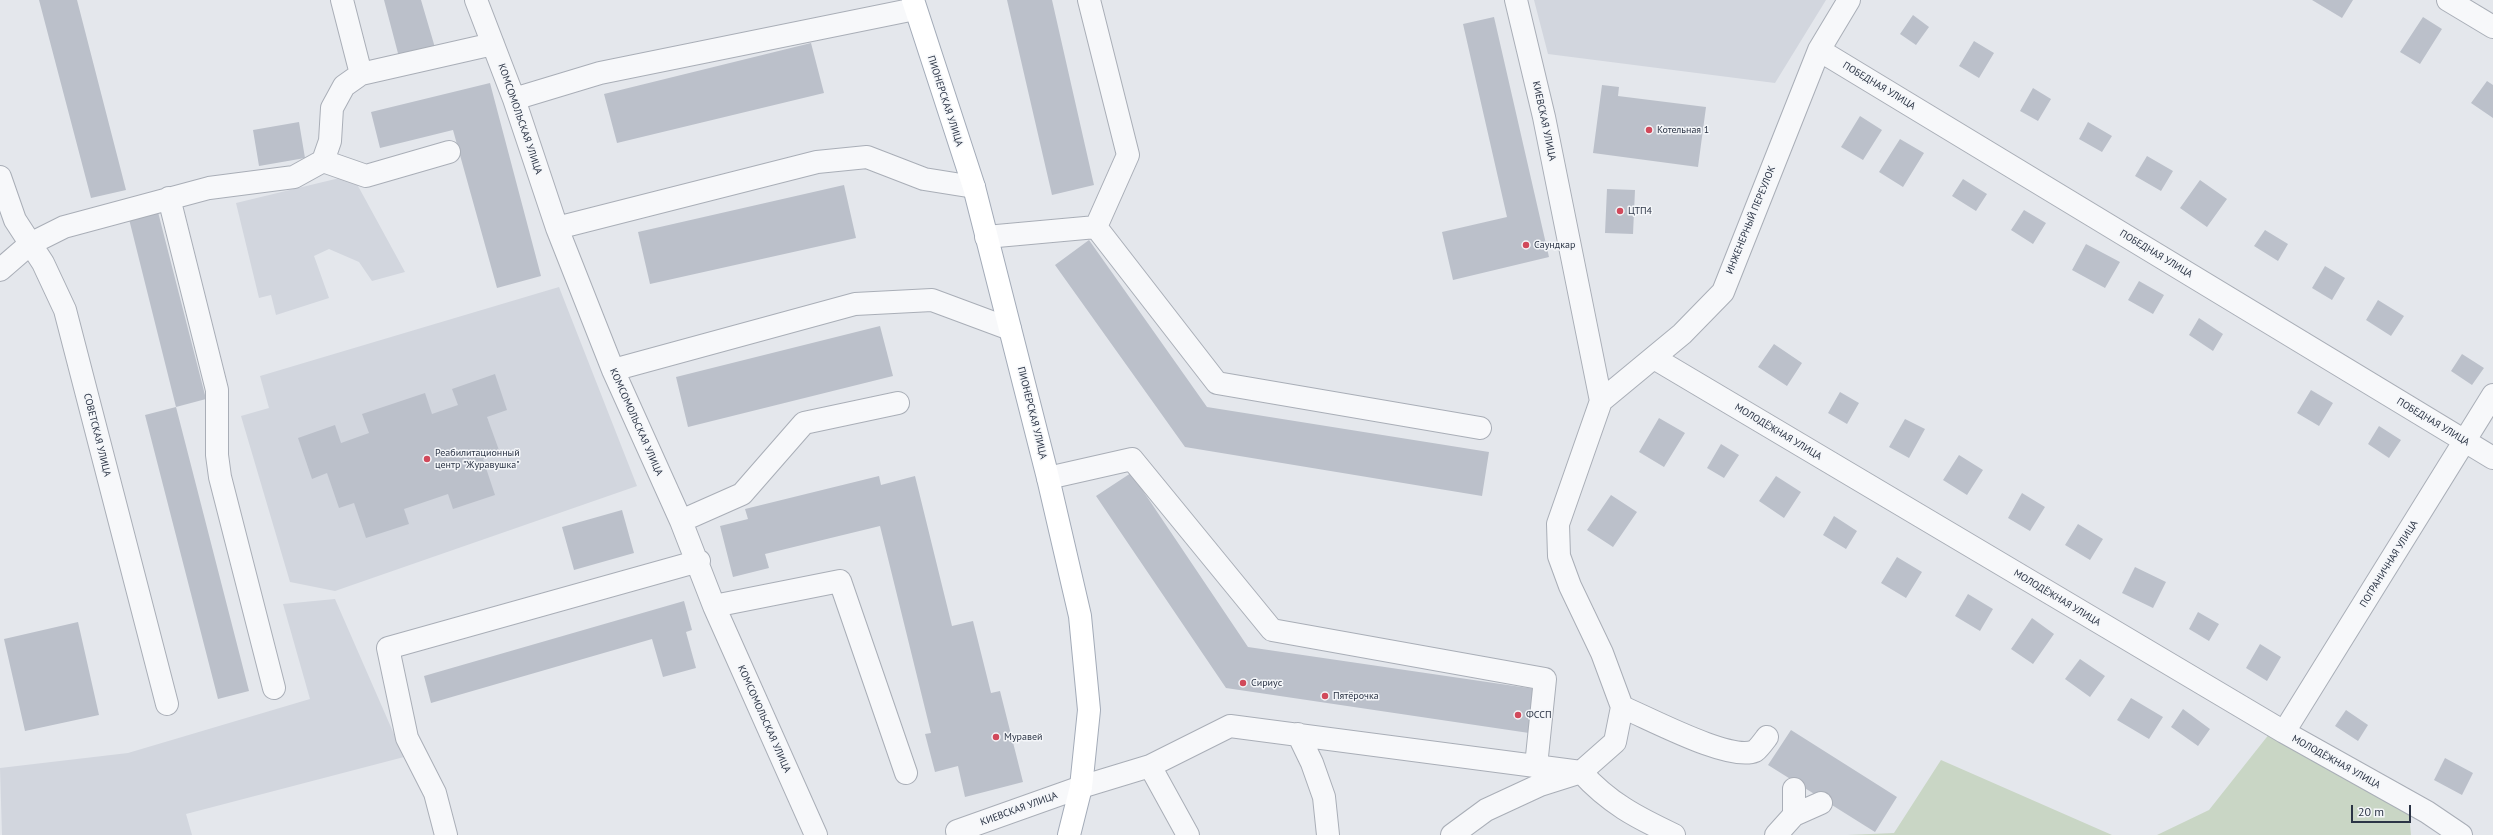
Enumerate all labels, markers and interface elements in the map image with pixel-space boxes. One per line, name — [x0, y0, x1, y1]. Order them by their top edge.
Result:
street label: ПИОНЕРСКАЯ УЛИЦА — [925, 54, 965, 148]
street label: ПОБЕДНАЯ УЛИЦА — [1840, 60, 1918, 112]
street label: КОМСОМОЛЬСКАЯ УЛИЦА — [495, 62, 545, 176]
street label: КИЕВСКАЯ УЛИЦА — [1530, 80, 1558, 162]
place label: Котельная 1 — [1657, 124, 1709, 136]
marker: Котельная 1 — [1644, 125, 1654, 135]
street label: ИНЖЕНЕРНЫЙ ПЕРЕУЛОК — [1724, 164, 1778, 276]
place label: ЦТП4 — [1628, 205, 1652, 217]
marker: ЦТП4 — [1615, 206, 1625, 216]
street label: ПОБЕДНАЯ УЛИЦА — [2117, 228, 2195, 280]
place label: Саундкар — [1534, 239, 1575, 251]
marker: Саундкар — [1521, 240, 1531, 250]
street label: КОМСОМОЛЬСКАЯ УЛИЦА — [607, 366, 665, 478]
street label: ПИОНЕРСКАЯ УЛИЦА — [1015, 366, 1049, 460]
street label: СОВЕТСКАЯ УЛИЦА — [81, 392, 113, 478]
street label: ПОБЕДНАЯ УЛИЦА — [2394, 396, 2472, 448]
street label: МОЛОДЁЖНАЯ УЛИЦА — [1732, 401, 1824, 463]
place label: Реабилитационный центр "Журавушка" — [435, 447, 520, 470]
marker: Реабилитационный центр "Журавушка" — [422, 454, 432, 464]
street label: ПОГРАНИЧНАЯ УЛИЦА — [2357, 518, 2421, 610]
street label: МОЛОДЁЖНАЯ УЛИЦА — [2011, 567, 2103, 629]
street label: КОМСОМОЛЬСКАЯ УЛИЦА — [735, 663, 793, 775]
place label: Сириус — [1251, 677, 1282, 689]
marker: Сириус — [1238, 678, 1248, 688]
place label: Пятёрочка — [1333, 690, 1379, 702]
marker: Пятёрочка — [1320, 691, 1330, 701]
place label: ФССП — [1526, 709, 1552, 721]
marker: ФССП — [1513, 710, 1523, 720]
place label: Муравей — [1004, 731, 1042, 743]
marker: Муравей — [991, 732, 1001, 742]
street label: МОЛОДЁЖНАЯ УЛИЦА — [2290, 733, 2382, 791]
street label: КИЕВСКАЯ УЛИЦА — [979, 789, 1059, 829]
scale bar — [2353, 797, 2413, 823]
text: 20 m — [2358, 804, 2384, 819]

